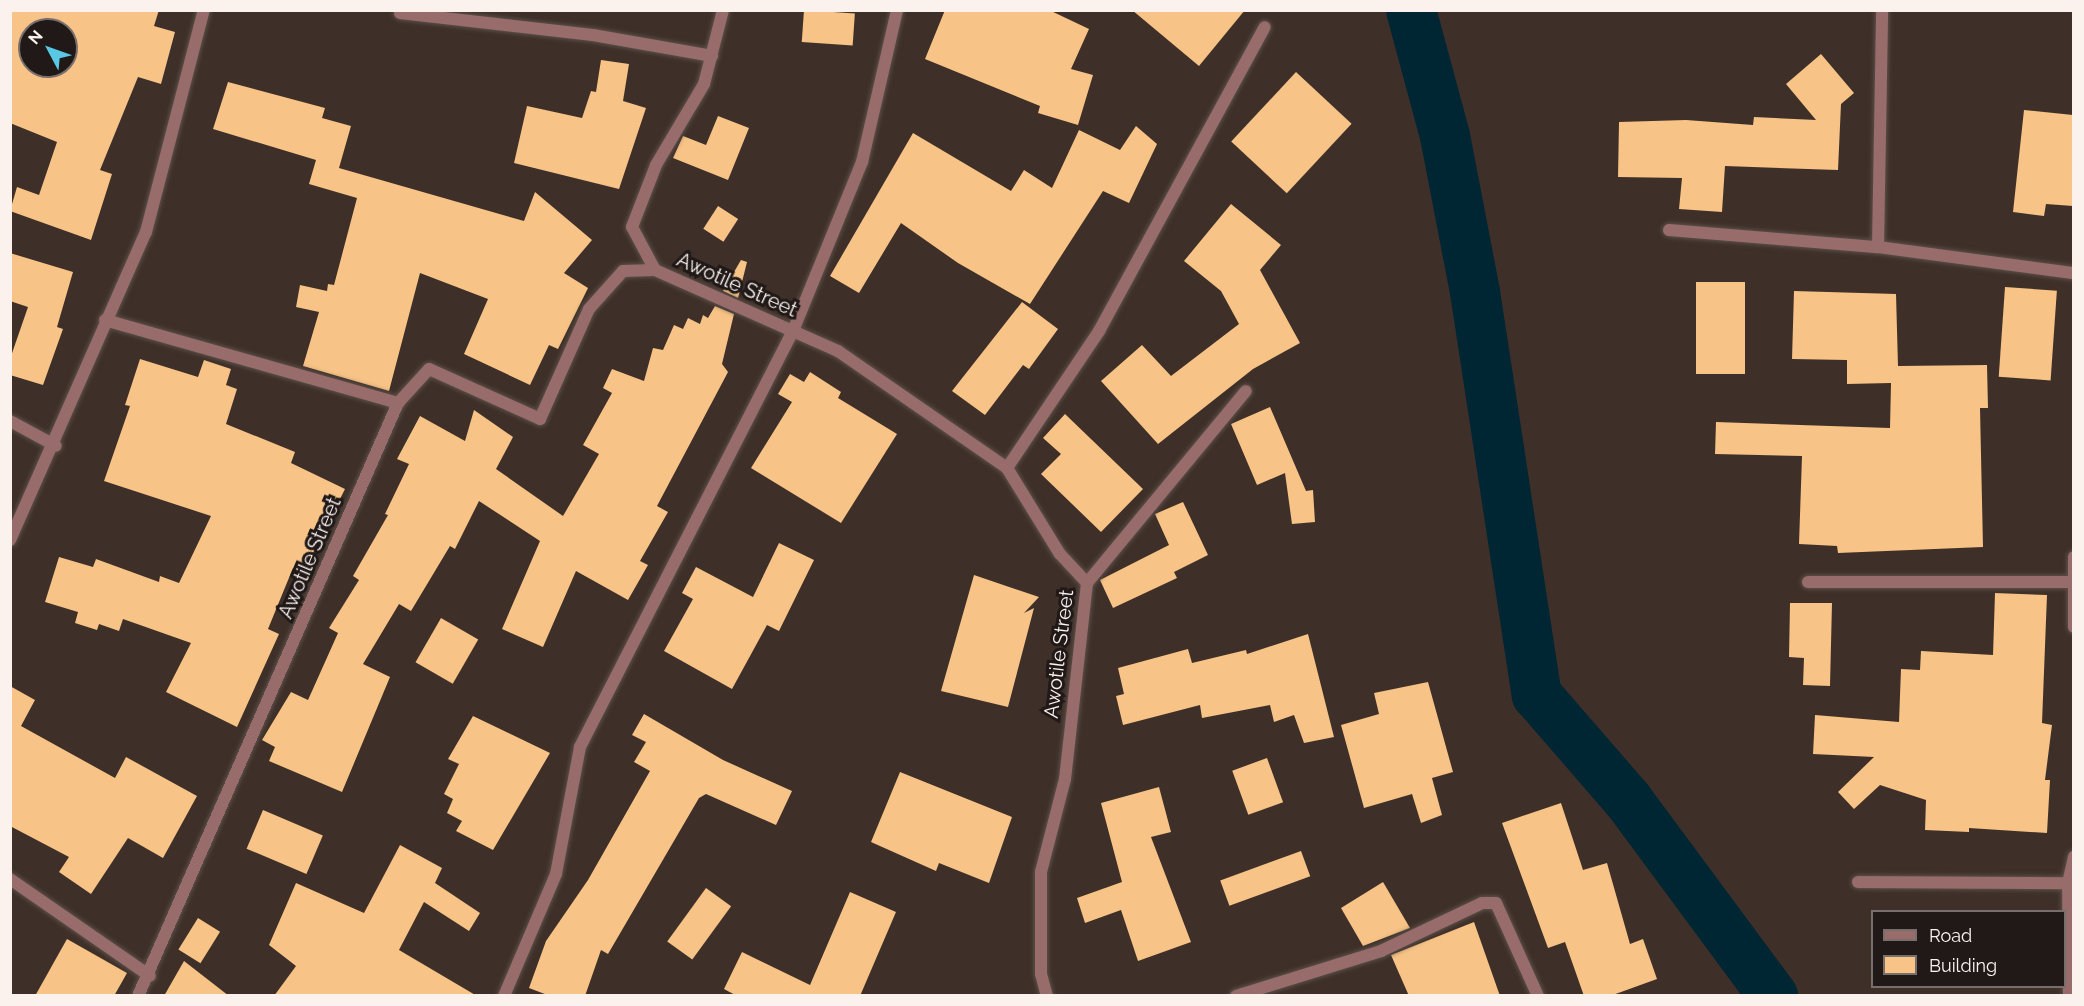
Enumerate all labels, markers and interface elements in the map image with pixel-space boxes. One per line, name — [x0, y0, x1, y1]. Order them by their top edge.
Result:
north arrow — [18, 18, 78, 78]
text: N — [24, 26, 47, 48]
street label: Awotile Street — [673, 248, 801, 322]
street label: Awotile Street — [274, 494, 346, 622]
street label: Awotile Street — [1039, 588, 1079, 720]
legend — [1871, 910, 2066, 988]
text: Road — [1929, 925, 1972, 946]
text: Building — [1929, 955, 1997, 976]

